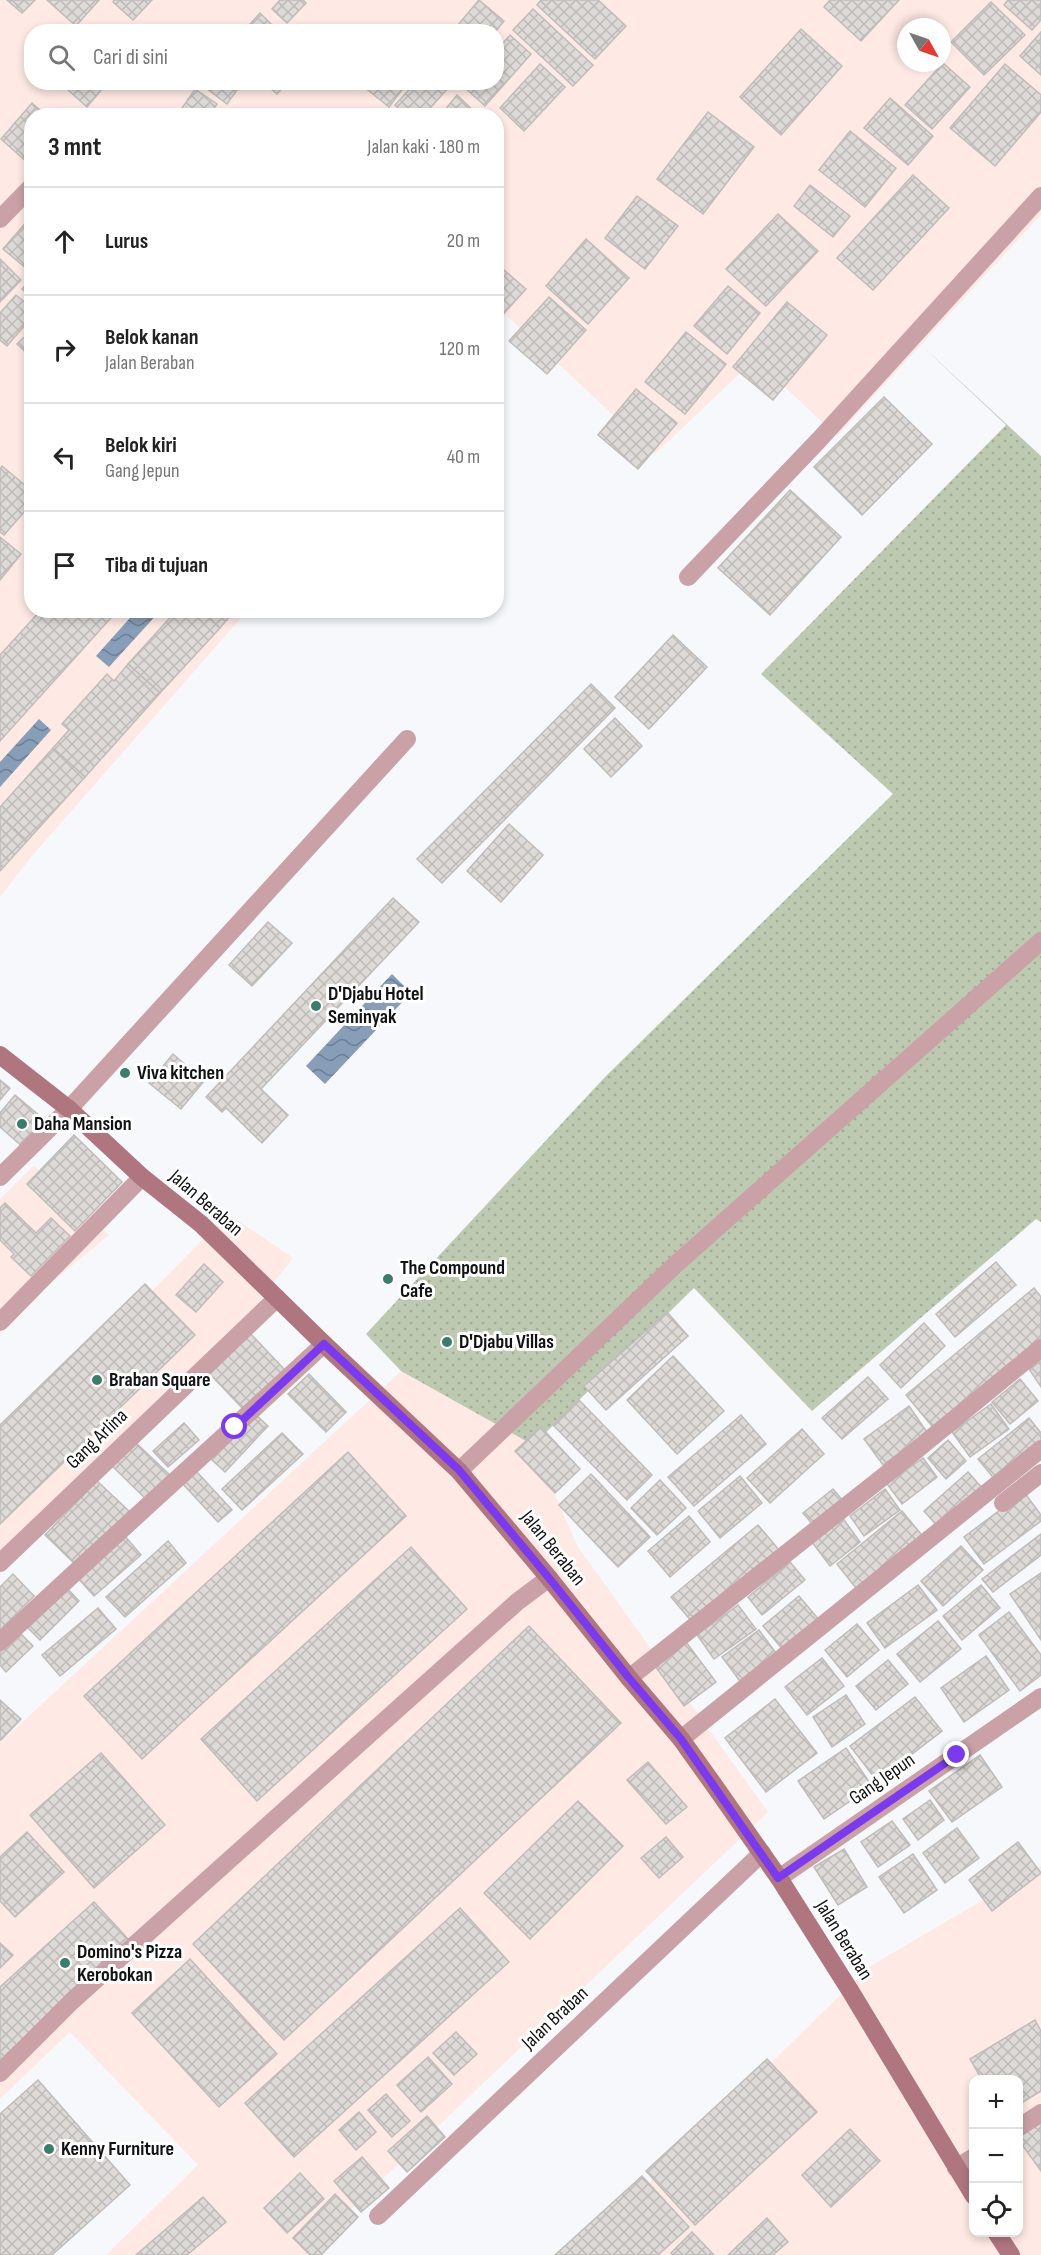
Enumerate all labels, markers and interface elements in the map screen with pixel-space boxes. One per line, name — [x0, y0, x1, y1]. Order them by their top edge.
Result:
north arrow — [897, 18, 951, 72]
search box — [24, 24, 504, 90]
icon: search — [45, 41, 78, 74]
text: Cari di sini — [93, 44, 168, 71]
text: 3 mnt — [48, 132, 101, 163]
text: Jalan kaki · 180 m — [367, 135, 480, 159]
icon: ahead — [48, 225, 81, 258]
text: Lurus — [105, 228, 148, 255]
text: 20 m — [447, 229, 480, 253]
text: Belok kanan — [105, 324, 198, 351]
icon: right — [48, 333, 81, 366]
text: 120 m — [440, 337, 480, 361]
text: Jalan Beraban — [105, 351, 195, 375]
text: Belok kiri — [105, 432, 177, 459]
icon: left — [48, 441, 81, 474]
text: 40 m — [447, 445, 480, 469]
text: Gang Jepun — [105, 459, 180, 483]
icon: arrive — [48, 549, 81, 582]
text: Tiba di tujuan — [105, 552, 208, 579]
place label: D'Djabu Hotel Seminyak — [328, 982, 424, 1029]
marker: D'Djabu Hotel Seminyak — [309, 999, 323, 1013]
place label: Viva kitchen — [137, 1061, 224, 1085]
marker: Viva kitchen — [118, 1066, 132, 1080]
place label: Daha Mansion — [34, 1112, 132, 1136]
marker: Daha Mansion — [15, 1117, 29, 1131]
street label: Jalan Beraban — [164, 1164, 248, 1241]
place label: The Compound Cafe — [400, 1256, 505, 1303]
marker: The Compound Cafe — [381, 1272, 395, 1286]
place label: D'Djabu Villas — [459, 1330, 554, 1354]
marker: D'Djabu Villas — [440, 1335, 454, 1349]
place label: Braban Square — [109, 1368, 211, 1392]
marker: Braban Square — [90, 1373, 104, 1387]
street label: Gang Arlina — [61, 1404, 133, 1474]
route start — [221, 1413, 247, 1439]
street label: Jalan Beraban — [515, 1505, 591, 1590]
route end — [943, 1741, 969, 1767]
street label: Gang Jepun — [845, 1748, 919, 1810]
street label: Jalan Beraban — [810, 1895, 878, 1984]
place label: Domino's Pizza Kerobokan — [77, 1940, 182, 1987]
marker: Domino's Pizza Kerobokan — [58, 1956, 72, 1970]
street label: Jalan Braban — [516, 1981, 593, 2055]
map controls — [969, 2075, 1023, 2237]
button: + — [969, 2075, 1023, 2129]
button: − — [969, 2129, 1023, 2183]
place label: Kenny Furniture — [61, 2137, 174, 2161]
marker: Kenny Furniture — [42, 2142, 56, 2156]
button: locate — [969, 2183, 1023, 2237]

